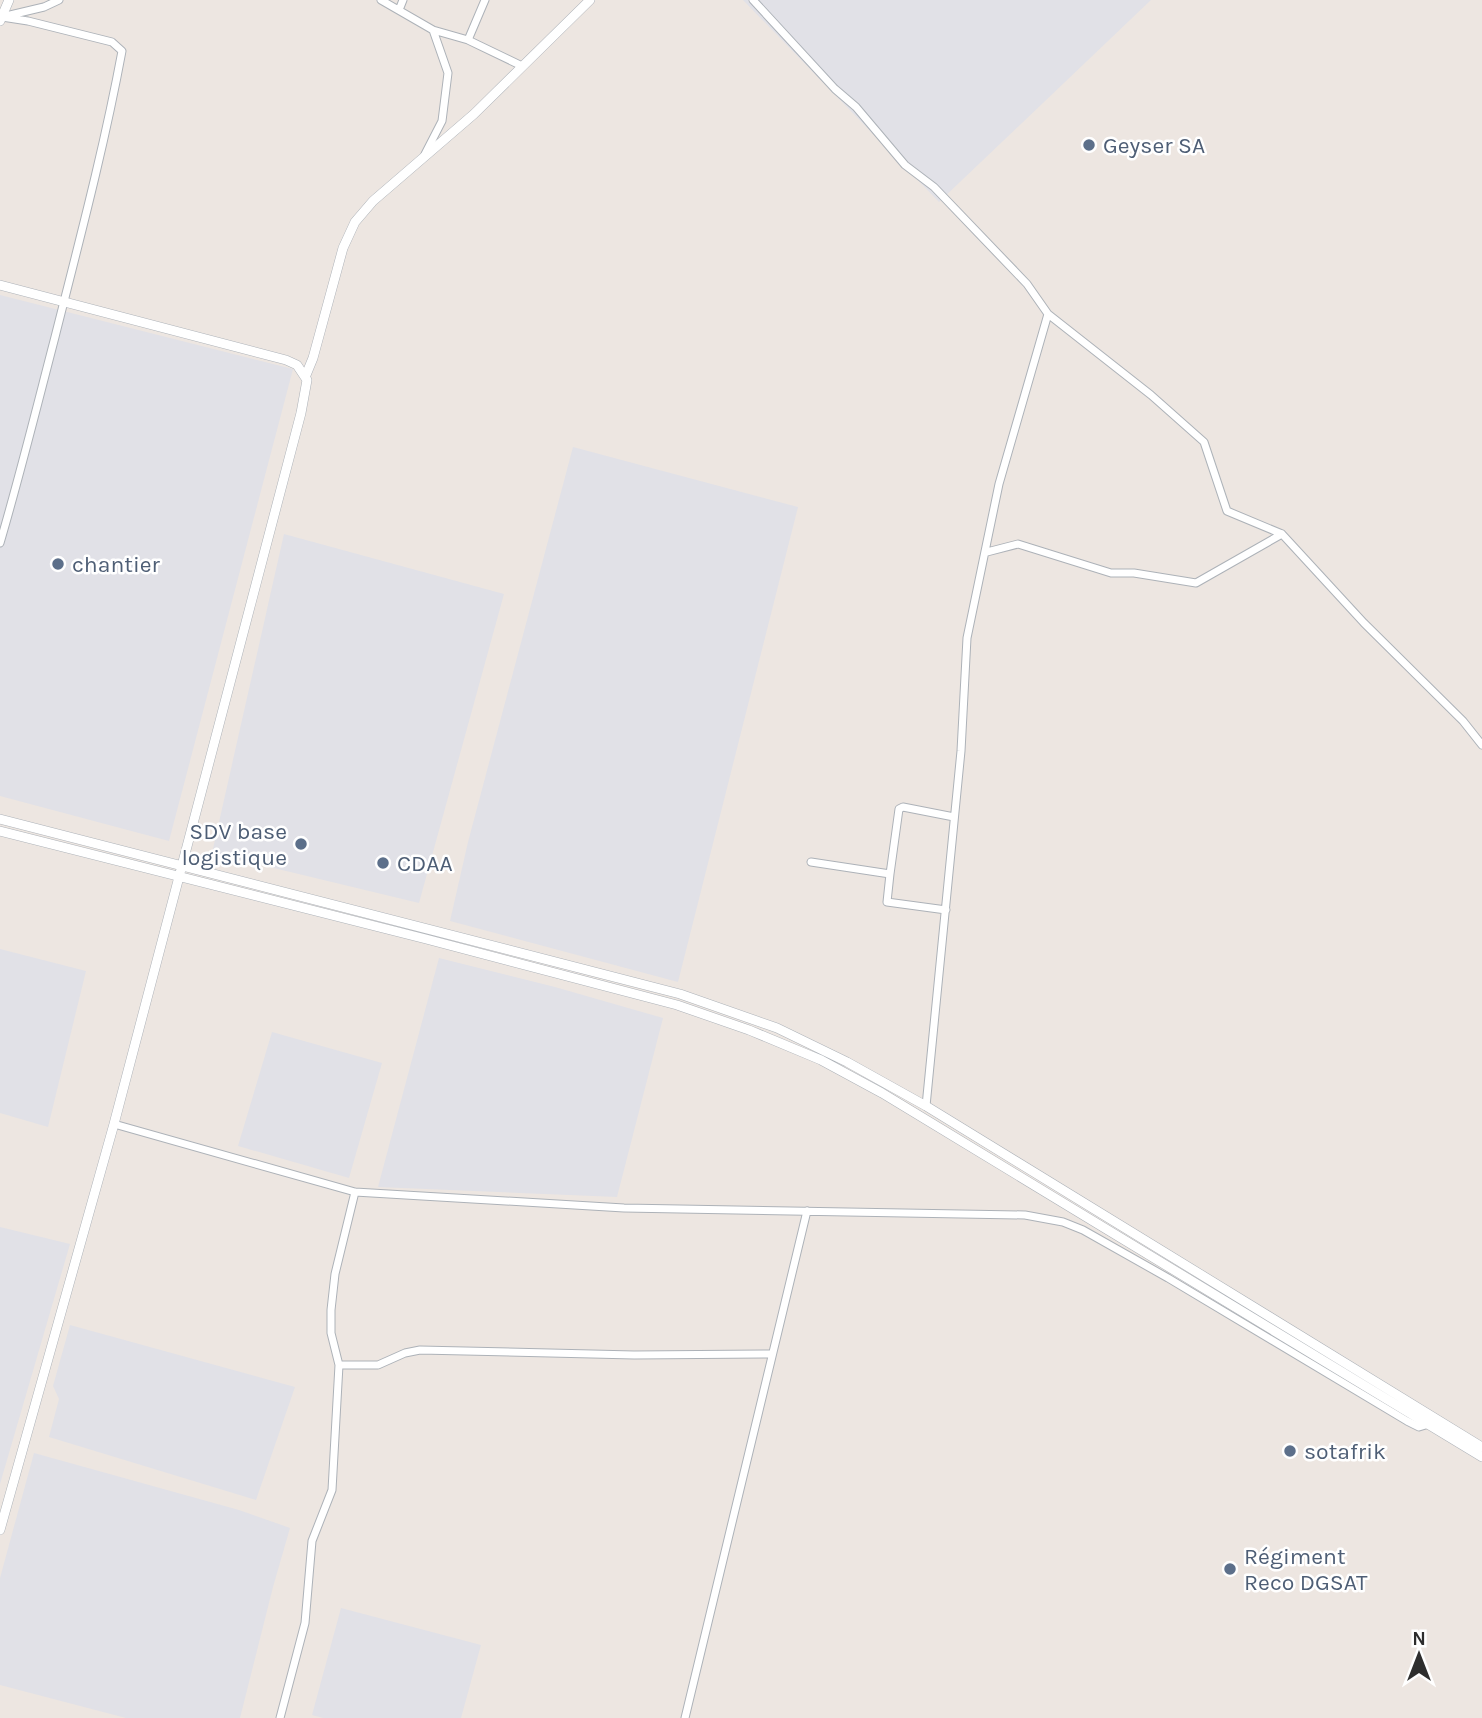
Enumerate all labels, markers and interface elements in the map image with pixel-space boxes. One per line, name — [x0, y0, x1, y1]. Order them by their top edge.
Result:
place label: Geyser SA — [1103, 132, 1205, 159]
marker: Geyser SA — [1081, 137, 1097, 153]
place label: chantier — [72, 551, 161, 578]
marker: chantier — [50, 556, 66, 572]
place label: SDV base logistique — [181, 818, 287, 871]
marker: SDV base logistique — [293, 836, 309, 852]
place label: CDAA — [397, 850, 453, 877]
marker: CDAA — [375, 855, 391, 871]
place label: sotafrik — [1304, 1438, 1386, 1465]
marker: sotafrik — [1282, 1443, 1298, 1459]
place label: Régiment Reco DGSAT — [1244, 1543, 1368, 1596]
marker: Régiment Reco DGSAT — [1222, 1561, 1238, 1577]
north arrow — [1384, 1620, 1454, 1690]
text: N — [1412, 1628, 1426, 1650]

